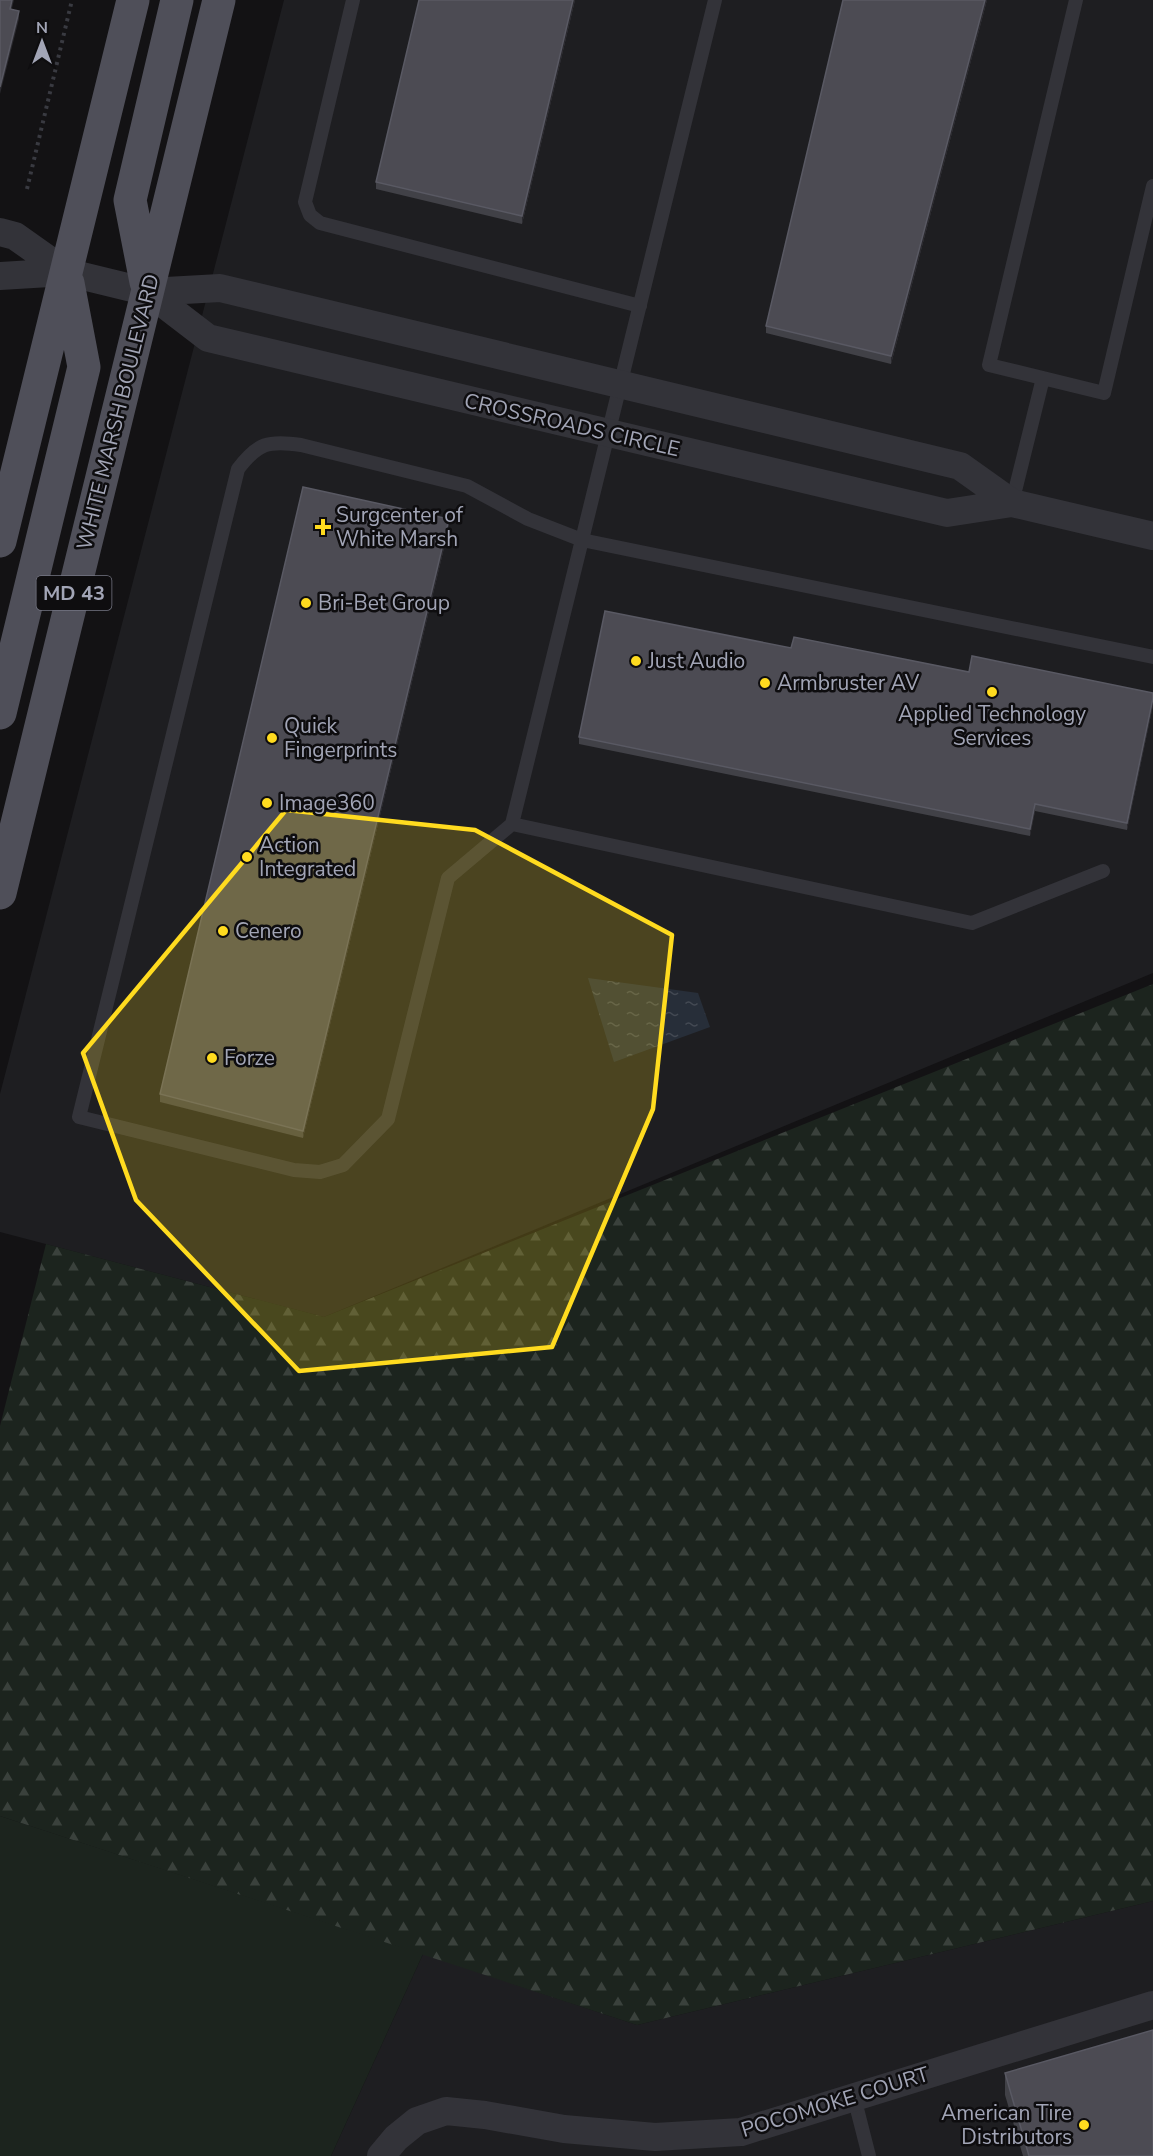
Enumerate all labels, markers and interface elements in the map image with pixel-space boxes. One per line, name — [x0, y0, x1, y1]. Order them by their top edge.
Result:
north arrow — [12, 12, 72, 72]
text: N — [36, 17, 48, 39]
street label: WHITE MARSH BOULEVARD — [70, 271, 166, 553]
street label: CROSSROADS CIRCLE — [462, 387, 682, 463]
place label: Surgcenter of White Marsh — [336, 501, 464, 553]
marker: Surgcenter of White Marsh — [314, 518, 332, 536]
road number: MD 43 — [36, 576, 112, 610]
place label: Bri-Bet Group — [318, 589, 450, 617]
marker: Bri-Bet Group — [299, 596, 313, 610]
place label: Just Audio — [647, 647, 745, 675]
marker: Just Audio — [629, 654, 643, 668]
place label: Armbruster AV — [777, 669, 920, 697]
marker: Armbruster AV — [758, 676, 772, 690]
marker: Applied Technology Services — [985, 685, 999, 699]
place label: Applied Technology Services — [898, 700, 1086, 752]
place label: Quick Fingerprints — [284, 712, 397, 764]
marker: Quick Fingerprints — [265, 731, 279, 745]
place label: Image360 — [279, 789, 375, 817]
marker: Image360 — [260, 796, 274, 810]
place label: Action Integrated — [259, 831, 356, 883]
marker: Action Integrated — [240, 850, 254, 864]
place label: Cenero — [235, 917, 302, 945]
marker: Cenero — [216, 924, 230, 938]
place label: Forze — [224, 1044, 275, 1072]
marker: Forze — [205, 1051, 219, 1065]
street label: POCOMOKE COURT — [738, 2060, 933, 2144]
place label: American Tire Distributors — [941, 2099, 1072, 2151]
marker: American Tire Distributors — [1077, 2118, 1091, 2132]

